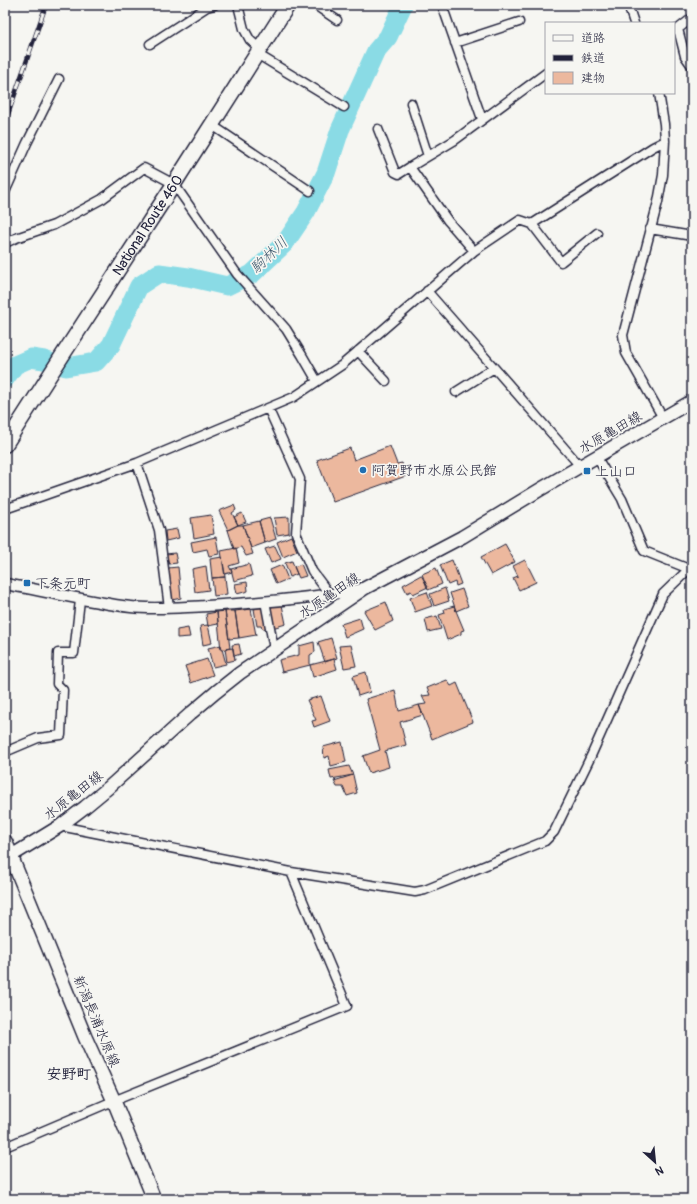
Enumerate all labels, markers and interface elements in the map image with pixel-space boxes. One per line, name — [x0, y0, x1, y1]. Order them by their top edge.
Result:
legend — [545, 22, 675, 94]
text: 道路 — [581, 31, 605, 46]
text: 鉄道 — [581, 51, 605, 66]
text: 建物 — [581, 71, 605, 86]
street label: National Route 460 — [109, 172, 186, 279]
water label: 駒林川 — [247, 233, 292, 278]
street label: 水原亀田線 — [576, 408, 645, 457]
place label: 阿賀野市水原公民館 — [371, 462, 497, 479]
place label: 上山口 — [595, 463, 637, 480]
marker: 阿賀野市水原公民館 — [358, 465, 368, 475]
marker: 上山口 — [582, 466, 592, 476]
street label: 水原亀田線 — [296, 569, 363, 622]
place label: 下条元町 — [35, 575, 91, 592]
marker: 下条元町 — [22, 578, 32, 588]
street label: 水原亀田線 — [40, 767, 106, 824]
street label: 新潟長浦水原線 — [70, 973, 124, 1070]
district label: 安野町 — [46, 1065, 92, 1084]
north arrow — [635, 1142, 675, 1182]
text: N — [653, 1163, 666, 1178]

